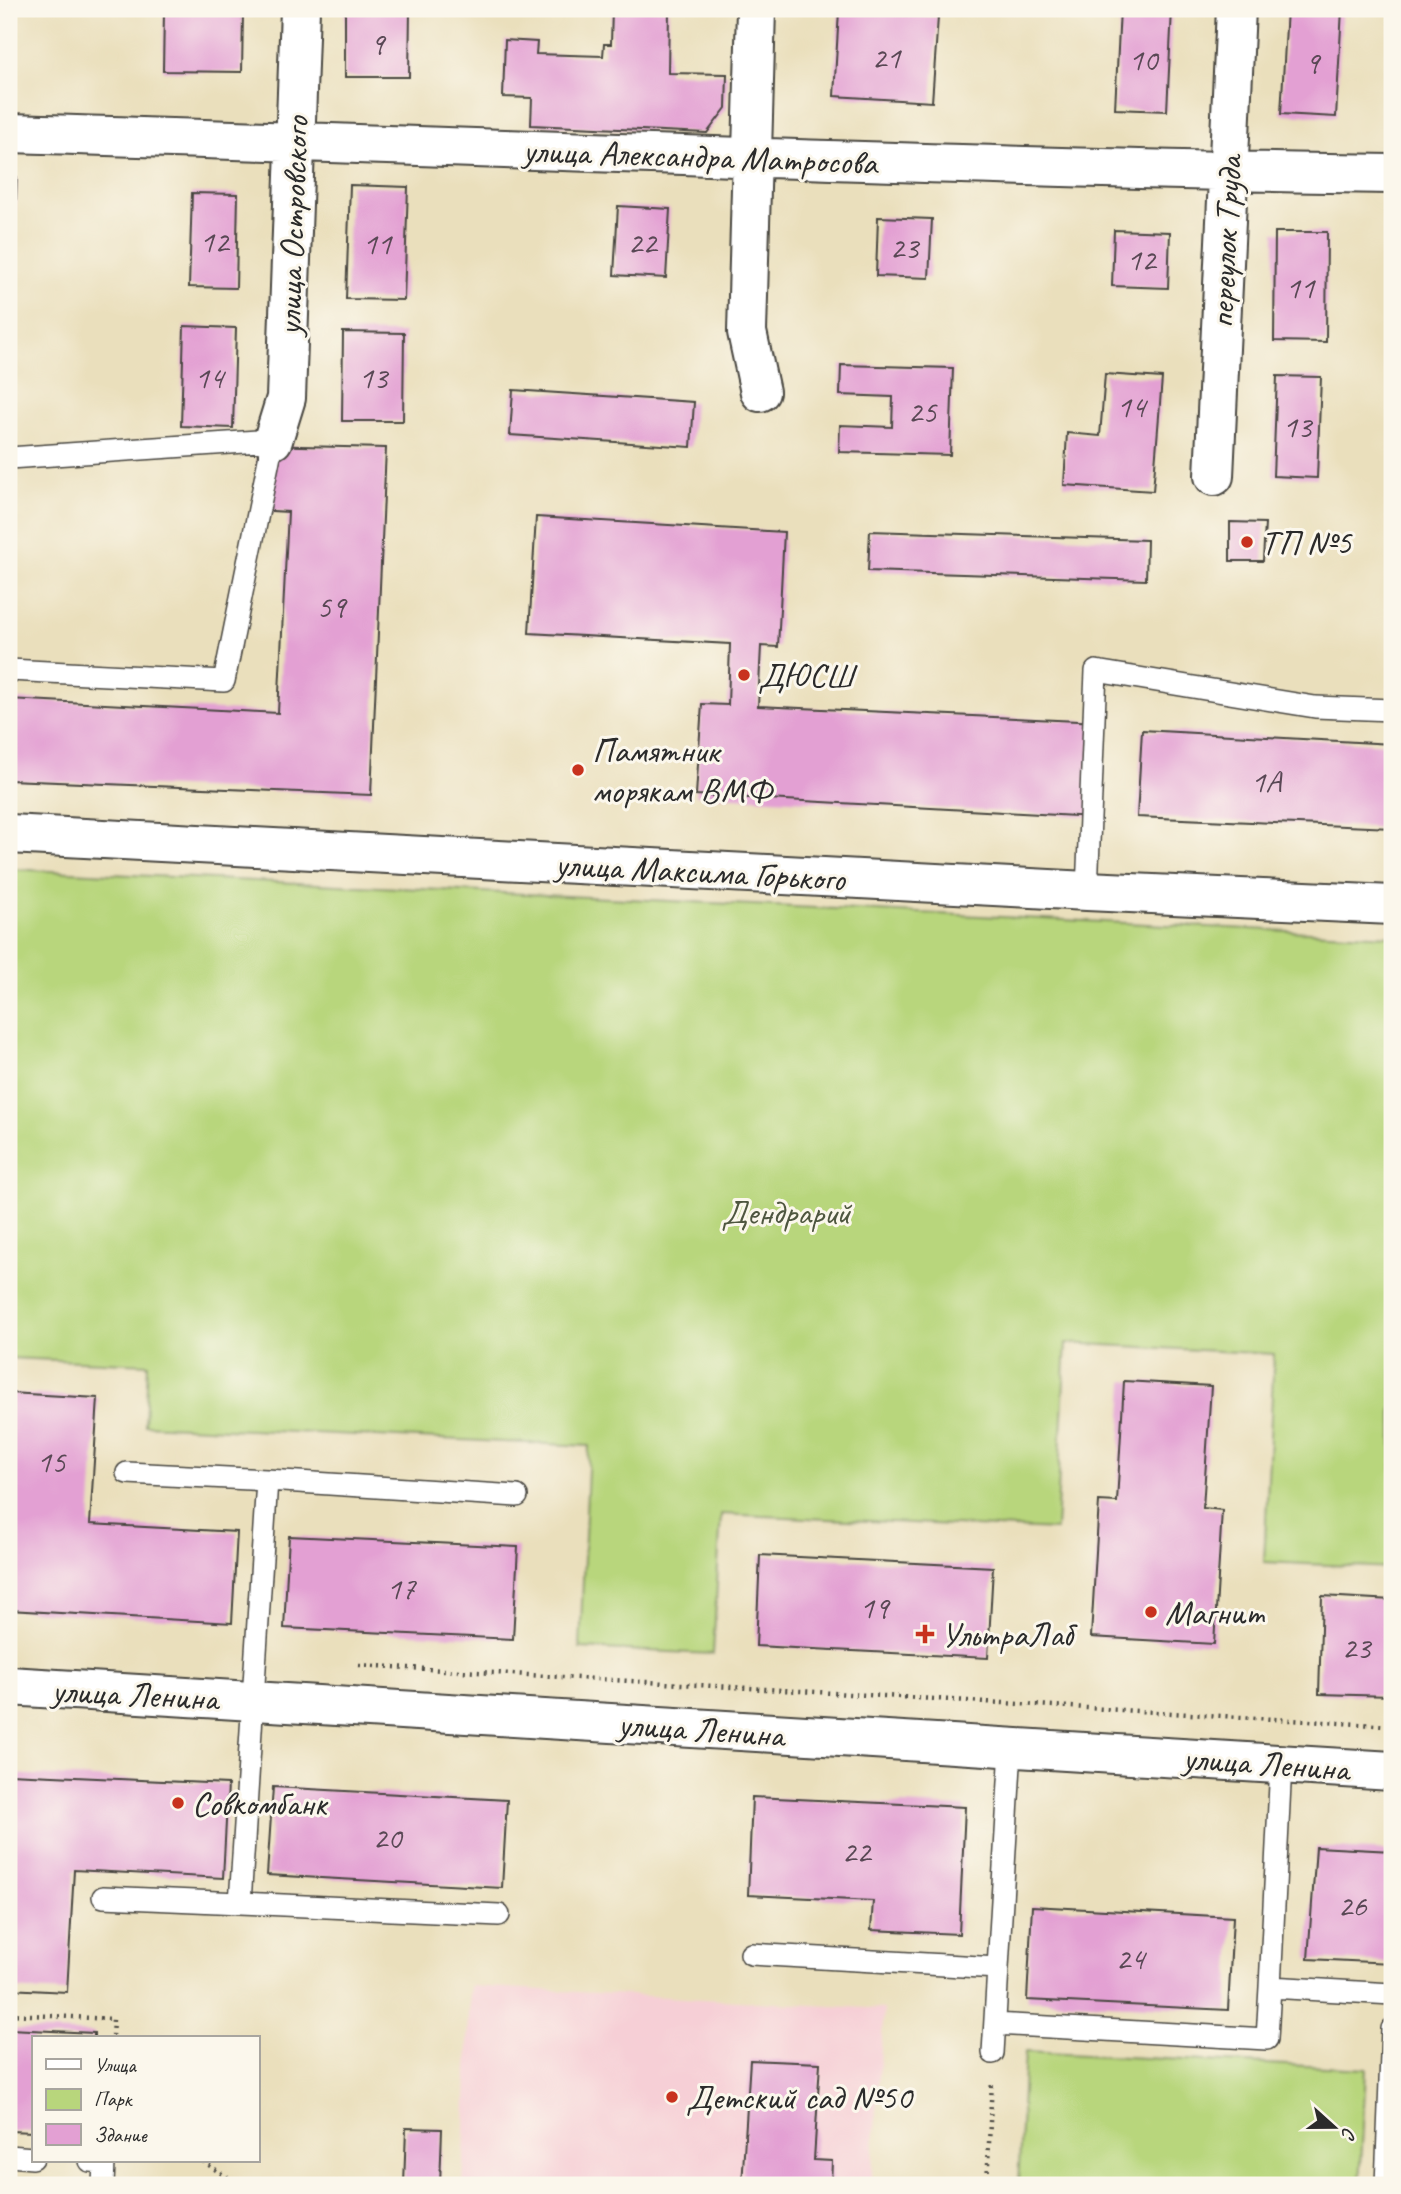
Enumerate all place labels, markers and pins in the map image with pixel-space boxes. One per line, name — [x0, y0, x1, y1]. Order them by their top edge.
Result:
place label: ТП №5 — [1261, 520, 1353, 565]
marker: ТП №5 — [1239, 534, 1255, 550]
place label: ДЮСШ — [758, 653, 858, 698]
marker: ДЮСШ — [736, 667, 752, 683]
place label: Памятник морякам ВМФ — [592, 728, 774, 813]
marker: Памятник морякам ВМФ — [570, 762, 586, 778]
place label: Магнит — [1165, 1590, 1266, 1635]
marker: Магнит — [1143, 1604, 1159, 1620]
place label: УльтраЛаб — [941, 1612, 1078, 1657]
marker: УльтраЛаб — [915, 1624, 935, 1644]
place label: Совкомбанк — [192, 1781, 329, 1826]
marker: Совкомбанк — [170, 1795, 186, 1811]
place label: Детский сад №50 — [686, 2075, 914, 2120]
marker: Детский сад №50 — [664, 2089, 680, 2105]

